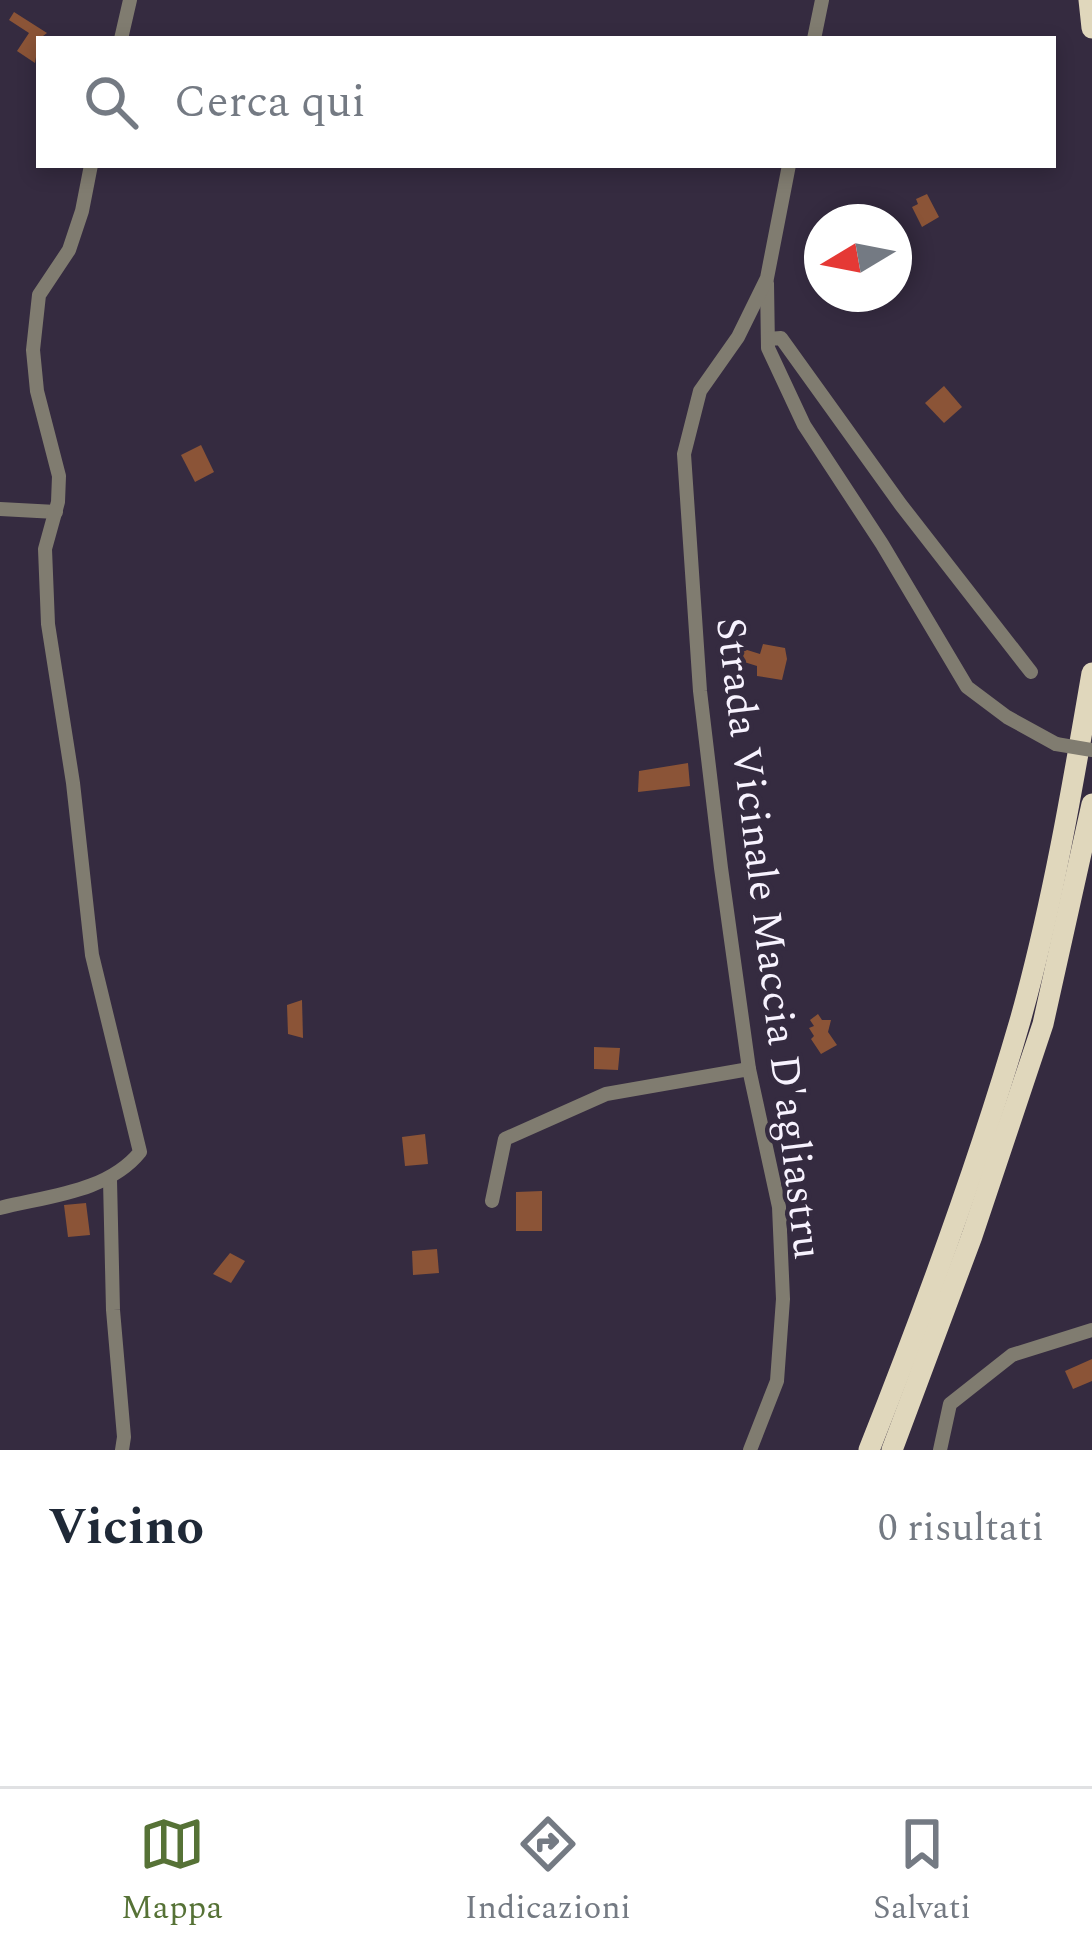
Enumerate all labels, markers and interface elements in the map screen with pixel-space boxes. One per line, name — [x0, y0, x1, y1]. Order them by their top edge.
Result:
search box — [36, 36, 1056, 168]
text: Cerca qui — [174, 68, 366, 137]
icon: search — [78, 69, 144, 135]
north arrow — [804, 204, 912, 312]
street label: Strada Vicinale Maccia D'agliastru — [698, 614, 839, 1263]
text: Vicino — [48, 1489, 204, 1567]
text: 0 risultati — [878, 1499, 1044, 1558]
tab: Mappa — [121, 1811, 223, 1933]
tab: Indicazioni — [465, 1811, 631, 1933]
tab: Salvati — [873, 1811, 971, 1933]

